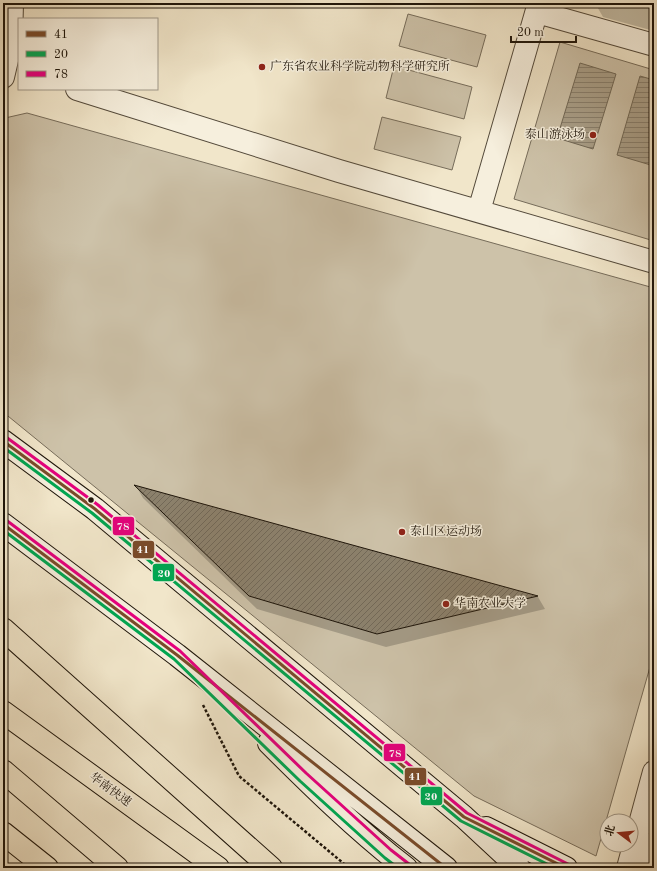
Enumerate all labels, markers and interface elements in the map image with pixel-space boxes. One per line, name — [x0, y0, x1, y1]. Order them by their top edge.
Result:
legend — [18, 18, 158, 90]
scale bar — [511, 18, 576, 44]
text: 20 m — [517, 27, 544, 39]
text: 41 — [54, 29, 68, 41]
text: 20 — [54, 49, 68, 61]
place label: 广东省农业科学院动物科学研究所 — [270, 59, 450, 73]
marker: 广东省农业科学院动物科学研究所 — [257, 62, 267, 72]
text: 78 — [54, 69, 68, 81]
place label: 泰山游泳场 — [525, 127, 585, 141]
marker: 泰山游泳场 — [588, 130, 598, 140]
unlabelled marker — [86, 495, 96, 505]
line badge: 78 — [112, 516, 135, 536]
text: 78 — [117, 522, 129, 533]
place label: 泰山区运动场 — [410, 524, 482, 538]
marker: 泰山区运动场 — [397, 527, 407, 537]
line badge: 41 — [132, 540, 155, 559]
text: 41 — [137, 545, 149, 556]
line badge: 20 — [152, 563, 175, 582]
text: 20 — [158, 569, 170, 580]
place label: 华南农业大学 — [454, 596, 526, 610]
marker: 华南农业大学 — [441, 599, 451, 609]
line badge: 78 — [383, 743, 406, 762]
text: 78 — [389, 749, 401, 760]
line badge: 41 — [404, 767, 427, 786]
street label: 华南快速 — [87, 769, 134, 809]
text: 41 — [409, 772, 421, 783]
line badge: 20 — [420, 786, 443, 806]
text: 20 — [425, 792, 437, 803]
north arrow — [599, 813, 639, 853]
text: 北 — [603, 824, 618, 837]

